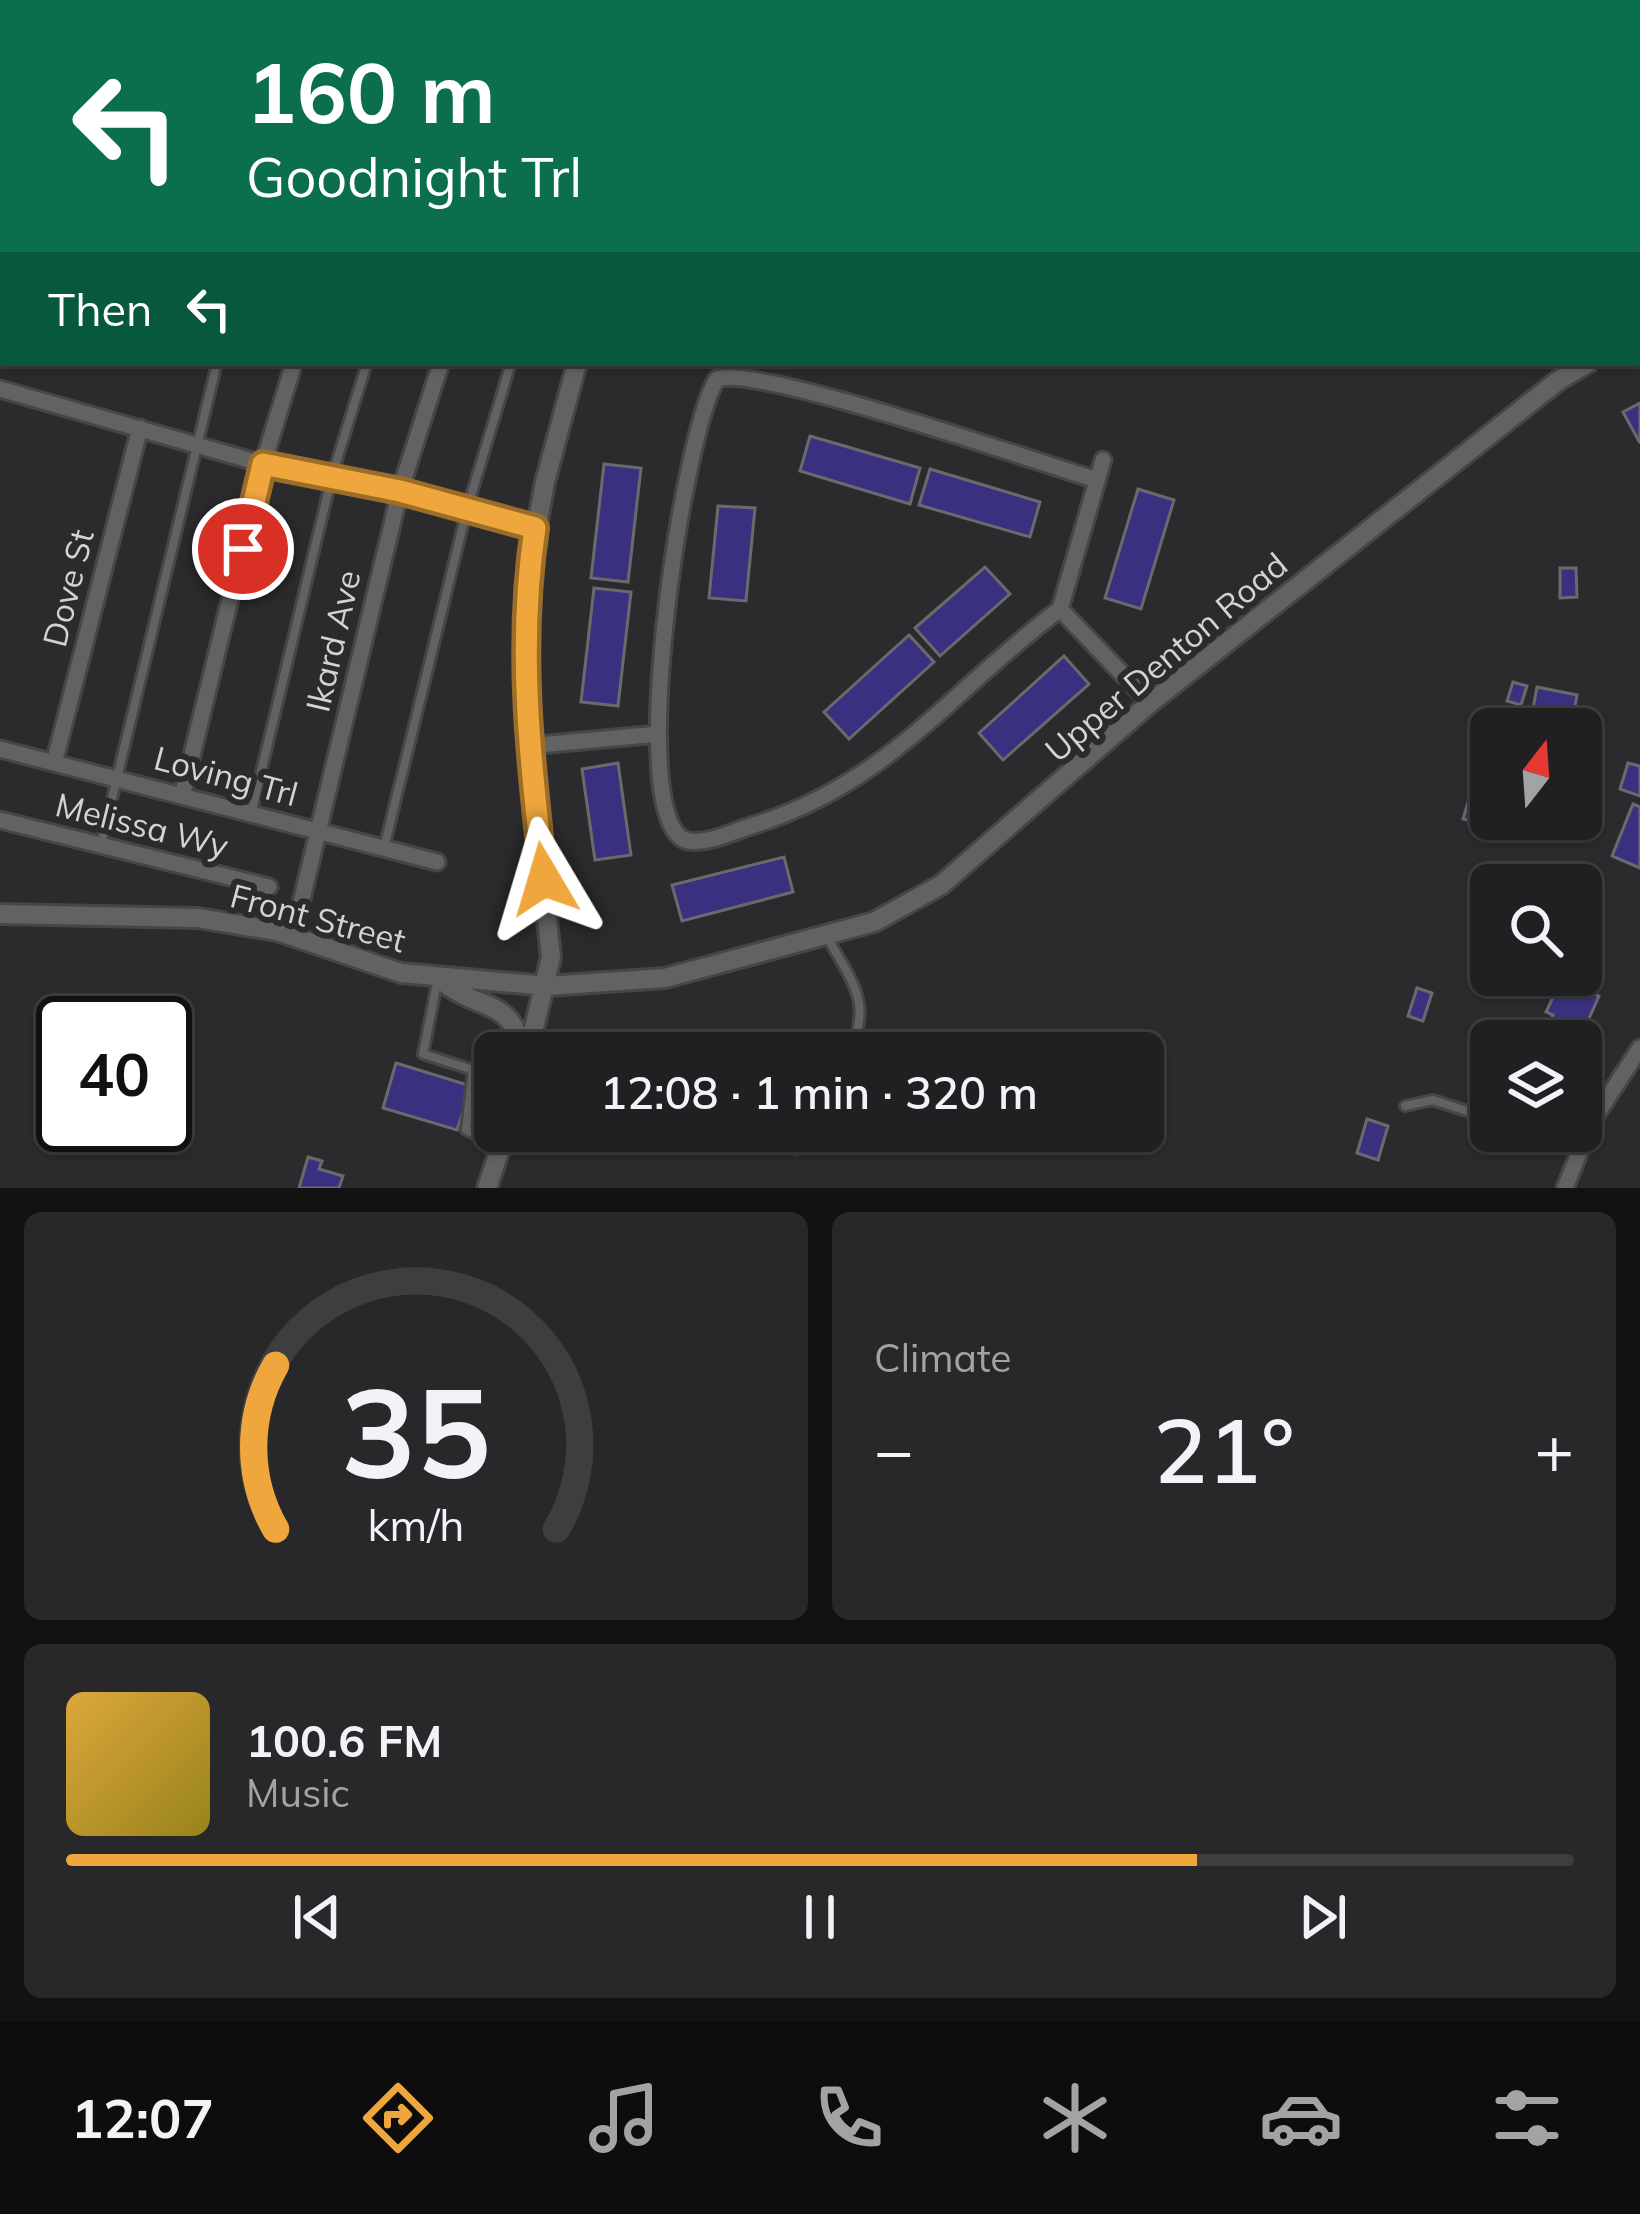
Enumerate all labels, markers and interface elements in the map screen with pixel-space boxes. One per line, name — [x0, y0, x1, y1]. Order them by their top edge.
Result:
text: 160 m — [246, 39, 496, 144]
icon: left — [48, 48, 204, 204]
text: Goodnight Trl — [246, 143, 582, 211]
icon: left — [176, 276, 242, 342]
text: Then — [48, 281, 152, 337]
pin — [192, 498, 294, 600]
icon: arrive — [210, 516, 276, 582]
street label: Dove St — [33, 525, 102, 651]
street label: Upper Denton Road — [1036, 543, 1295, 770]
street label: Ikard Ave — [296, 566, 369, 716]
north arrow — [1470, 708, 1602, 840]
map controls — [1470, 708, 1602, 1152]
street label: Loving Trl — [150, 737, 302, 814]
street label: Melissa Wy — [52, 783, 233, 866]
position arrow — [481, 816, 607, 942]
button: search — [1470, 864, 1602, 996]
street label: Front Street — [226, 874, 410, 961]
speed limit sign: 40 — [36, 996, 192, 1152]
button: layers — [1470, 1020, 1602, 1152]
text: 12:08 · 1 min · 320 m — [600, 1064, 1038, 1120]
text: Climate — [874, 1333, 1012, 1382]
text: 35 — [341, 1353, 491, 1509]
text: 21° — [1153, 1393, 1295, 1506]
text: − — [874, 1408, 914, 1491]
text: + — [1534, 1408, 1574, 1491]
text: km/h — [367, 1498, 465, 1552]
text: 100.6 FM — [246, 1712, 442, 1768]
text: Music — [246, 1768, 350, 1817]
icon: previous — [284, 1884, 350, 1950]
icon: pause — [787, 1884, 853, 1950]
icon: next — [1290, 1884, 1356, 1950]
icon: directions — [356, 2076, 440, 2160]
icon: music — [582, 2076, 666, 2160]
icon: phone — [807, 2076, 891, 2160]
icon: climate — [1033, 2076, 1117, 2160]
icon: car — [1259, 2076, 1343, 2160]
icon: filters — [1485, 2076, 1569, 2160]
text: 12:07 — [71, 2084, 214, 2152]

